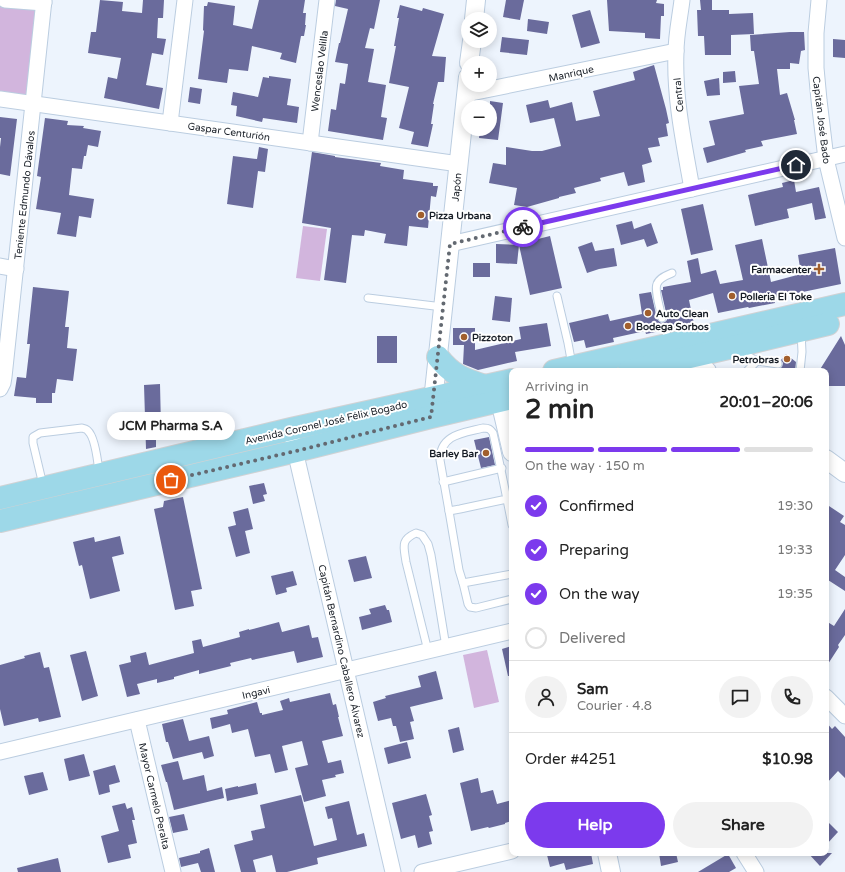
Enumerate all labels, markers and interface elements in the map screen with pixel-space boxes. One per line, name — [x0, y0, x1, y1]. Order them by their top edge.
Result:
map controls — [461, 12, 497, 136]
button: layers — [461, 12, 497, 48]
street label: Wenceslao Velilla — [309, 30, 331, 112]
button: + — [461, 56, 497, 92]
street label: Manrique — [548, 63, 595, 85]
street label: Capitán José Bado — [810, 76, 832, 165]
street label: Central — [672, 77, 686, 112]
button: − — [461, 100, 497, 136]
street label: Gaspar Centurión — [187, 120, 271, 144]
street label: Teniente Edmundo Dávalos — [12, 130, 38, 260]
pin — [779, 148, 813, 182]
icon: home — [785, 154, 807, 176]
street label: Japón — [450, 172, 464, 202]
courier — [503, 207, 543, 247]
marker: Pizza Urbana — [416, 210, 426, 220]
place label: Pizza Urbana — [429, 210, 492, 222]
icon: bike — [512, 216, 534, 238]
place label: Farmacenter — [751, 264, 811, 276]
marker: Farmacenter — [814, 264, 824, 274]
marker: Polleria El Toke — [727, 291, 737, 301]
place label: Polleria El Toke — [740, 291, 812, 303]
marker: Auto Clean — [643, 308, 653, 318]
place label: Auto Clean — [656, 308, 709, 320]
marker: Bodega Sorbos — [623, 321, 633, 331]
place label: Bodega Sorbos — [636, 321, 709, 333]
marker: Pizzoton — [459, 332, 469, 342]
place label: Pizzoton — [472, 332, 513, 344]
place label: Petrobras — [733, 354, 779, 366]
marker: Petrobras — [782, 354, 792, 364]
text: Arriving in — [525, 379, 589, 395]
text: 20:01–20:06 — [720, 393, 813, 411]
text: 2 min — [525, 394, 594, 425]
street label: Avenida Coronel José Félix Bogado — [244, 398, 408, 447]
callout: JCM Pharma S.A — [107, 412, 235, 440]
text: JCM Pharma S.A — [119, 418, 223, 434]
place label: Barley Bar — [429, 448, 478, 460]
marker: Barley Bar — [481, 448, 491, 458]
text: On the way · 150 m — [525, 458, 645, 474]
pin — [154, 463, 188, 497]
icon: bag — [160, 469, 182, 491]
icon: check — [525, 495, 547, 517]
text: Confirmed — [559, 497, 634, 515]
text: 19:30 — [777, 498, 813, 514]
icon: check — [525, 539, 547, 561]
text: Preparing — [559, 541, 629, 559]
text: 19:33 — [777, 542, 813, 558]
street label: Capitán Bernardino Caballero Álvarez — [315, 563, 367, 739]
icon: check — [525, 583, 547, 605]
text: On the way — [559, 585, 639, 603]
text: 19:35 — [777, 586, 813, 602]
text: Delivered — [559, 629, 626, 647]
button: person — [525, 676, 567, 718]
button: chat — [719, 676, 761, 718]
button: phone — [771, 676, 813, 718]
text: Sam — [577, 680, 608, 698]
street label: Ingavi — [241, 684, 271, 702]
text: Courier · 4.8 — [577, 698, 652, 714]
street label: Mayor Carmelo Peralta — [136, 742, 172, 851]
text: Order #4251 — [525, 750, 617, 768]
text: $10.98 — [762, 750, 813, 768]
button: Help — [525, 802, 665, 848]
button: Share — [673, 802, 813, 848]

